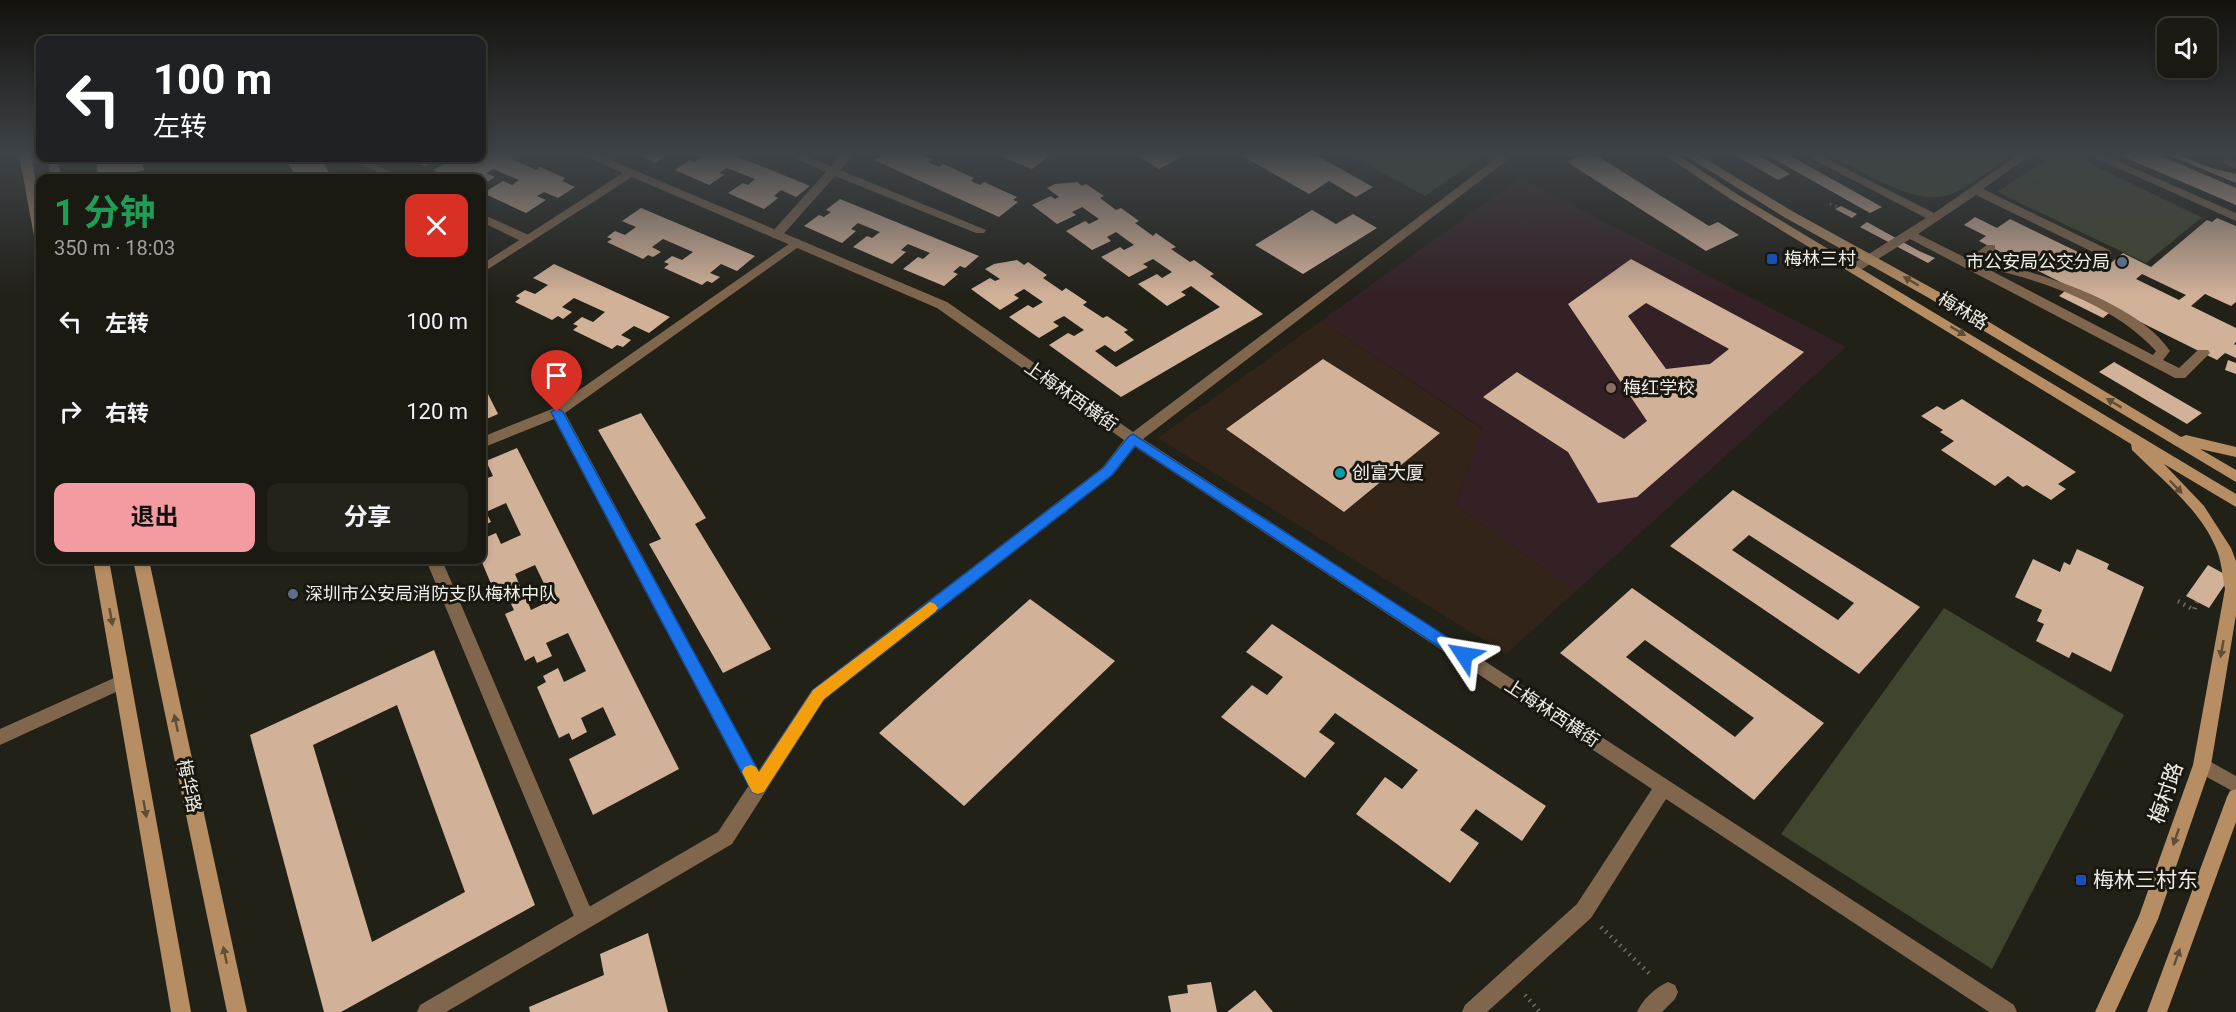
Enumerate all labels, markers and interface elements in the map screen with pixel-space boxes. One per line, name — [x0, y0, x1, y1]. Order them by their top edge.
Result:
map controls — [2157, 18, 2217, 78]
button: sound — [2157, 18, 2217, 78]
text: 100 m — [153, 55, 272, 104]
icon: left — [54, 60, 132, 138]
text: 左转 — [153, 111, 207, 143]
text: 1 分钟 — [54, 192, 156, 234]
button: close — [405, 194, 468, 257]
text: 350 m · 18:03 — [54, 236, 175, 260]
place label: 梅林三村 — [1784, 248, 1856, 269]
place label: 市公安局公交分局 — [1966, 251, 2110, 272]
marker: 梅林三村 — [1765, 252, 1779, 266]
marker: 市公安局公交分局 — [2115, 255, 2129, 269]
one-way arrow — [1902, 277, 1919, 287]
street label: 梅林路 — [1935, 288, 1992, 333]
icon: left — [54, 305, 87, 338]
text: 100 m — [406, 309, 468, 334]
text: 左转 — [105, 311, 149, 336]
one-way arrow — [1950, 326, 1966, 337]
pin — [531, 350, 582, 412]
street label: 上梅林西横街 — [1021, 356, 1122, 435]
icon: arrive — [540, 359, 573, 392]
place label: 梅红学校 — [1623, 377, 1695, 398]
marker: 梅红学校 — [1604, 381, 1618, 395]
icon: right — [54, 395, 87, 428]
one-way arrow — [2105, 398, 2122, 408]
text: 120 m — [406, 399, 468, 424]
text: 右转 — [105, 401, 149, 426]
place label: 创富大厦 — [1352, 462, 1424, 483]
marker: 创富大厦 — [1333, 466, 1347, 480]
one-way arrow — [2169, 479, 2183, 493]
button: 退出 — [54, 483, 255, 552]
button: 分享 — [267, 483, 468, 552]
place label: 深圳市公安局消防支队梅林中队 — [305, 583, 557, 604]
marker: 深圳市公安局消防支队梅林中队 — [286, 587, 300, 601]
one-way arrow — [107, 608, 116, 627]
position arrow — [1432, 623, 1496, 687]
one-way arrow — [2217, 639, 2226, 658]
street label: 上梅林西横街 — [1501, 674, 1603, 751]
one-way arrow — [171, 713, 180, 732]
street label: 梅华路 — [174, 757, 205, 814]
street label: 梅村路 — [2144, 759, 2188, 827]
one-way arrow — [141, 800, 150, 819]
one-way arrow — [2171, 829, 2181, 847]
place label: 梅林三村东 — [2093, 868, 2198, 892]
marker: 梅林三村东 — [2074, 873, 2088, 887]
one-way arrow — [220, 945, 229, 964]
one-way arrow — [2173, 948, 2183, 966]

